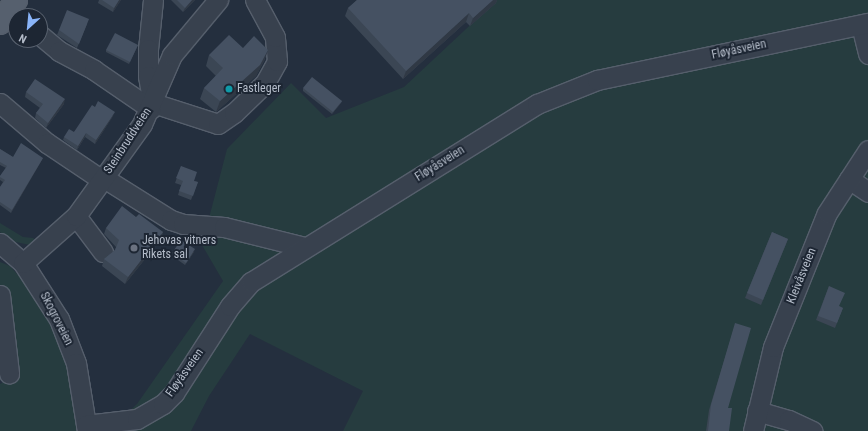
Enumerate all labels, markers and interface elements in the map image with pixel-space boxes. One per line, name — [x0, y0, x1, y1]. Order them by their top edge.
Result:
north arrow — [8, 8, 48, 48]
text: N — [17, 31, 29, 46]
street label: Fløyåsveien — [710, 37, 768, 63]
place label: Fastleger — [237, 82, 281, 96]
marker: Fastleger — [224, 84, 234, 94]
street label: Steinbruddveien — [101, 105, 155, 177]
street label: Fløyåsveien — [413, 143, 467, 185]
place label: Jehovas vitners Rikets sal — [142, 234, 216, 262]
marker: Jehovas vitners Rikets sal — [129, 243, 139, 253]
street label: Kleivåsveien — [784, 246, 820, 306]
street label: Skogroveien — [36, 290, 76, 348]
street label: Fløyåsveien — [163, 346, 207, 400]

